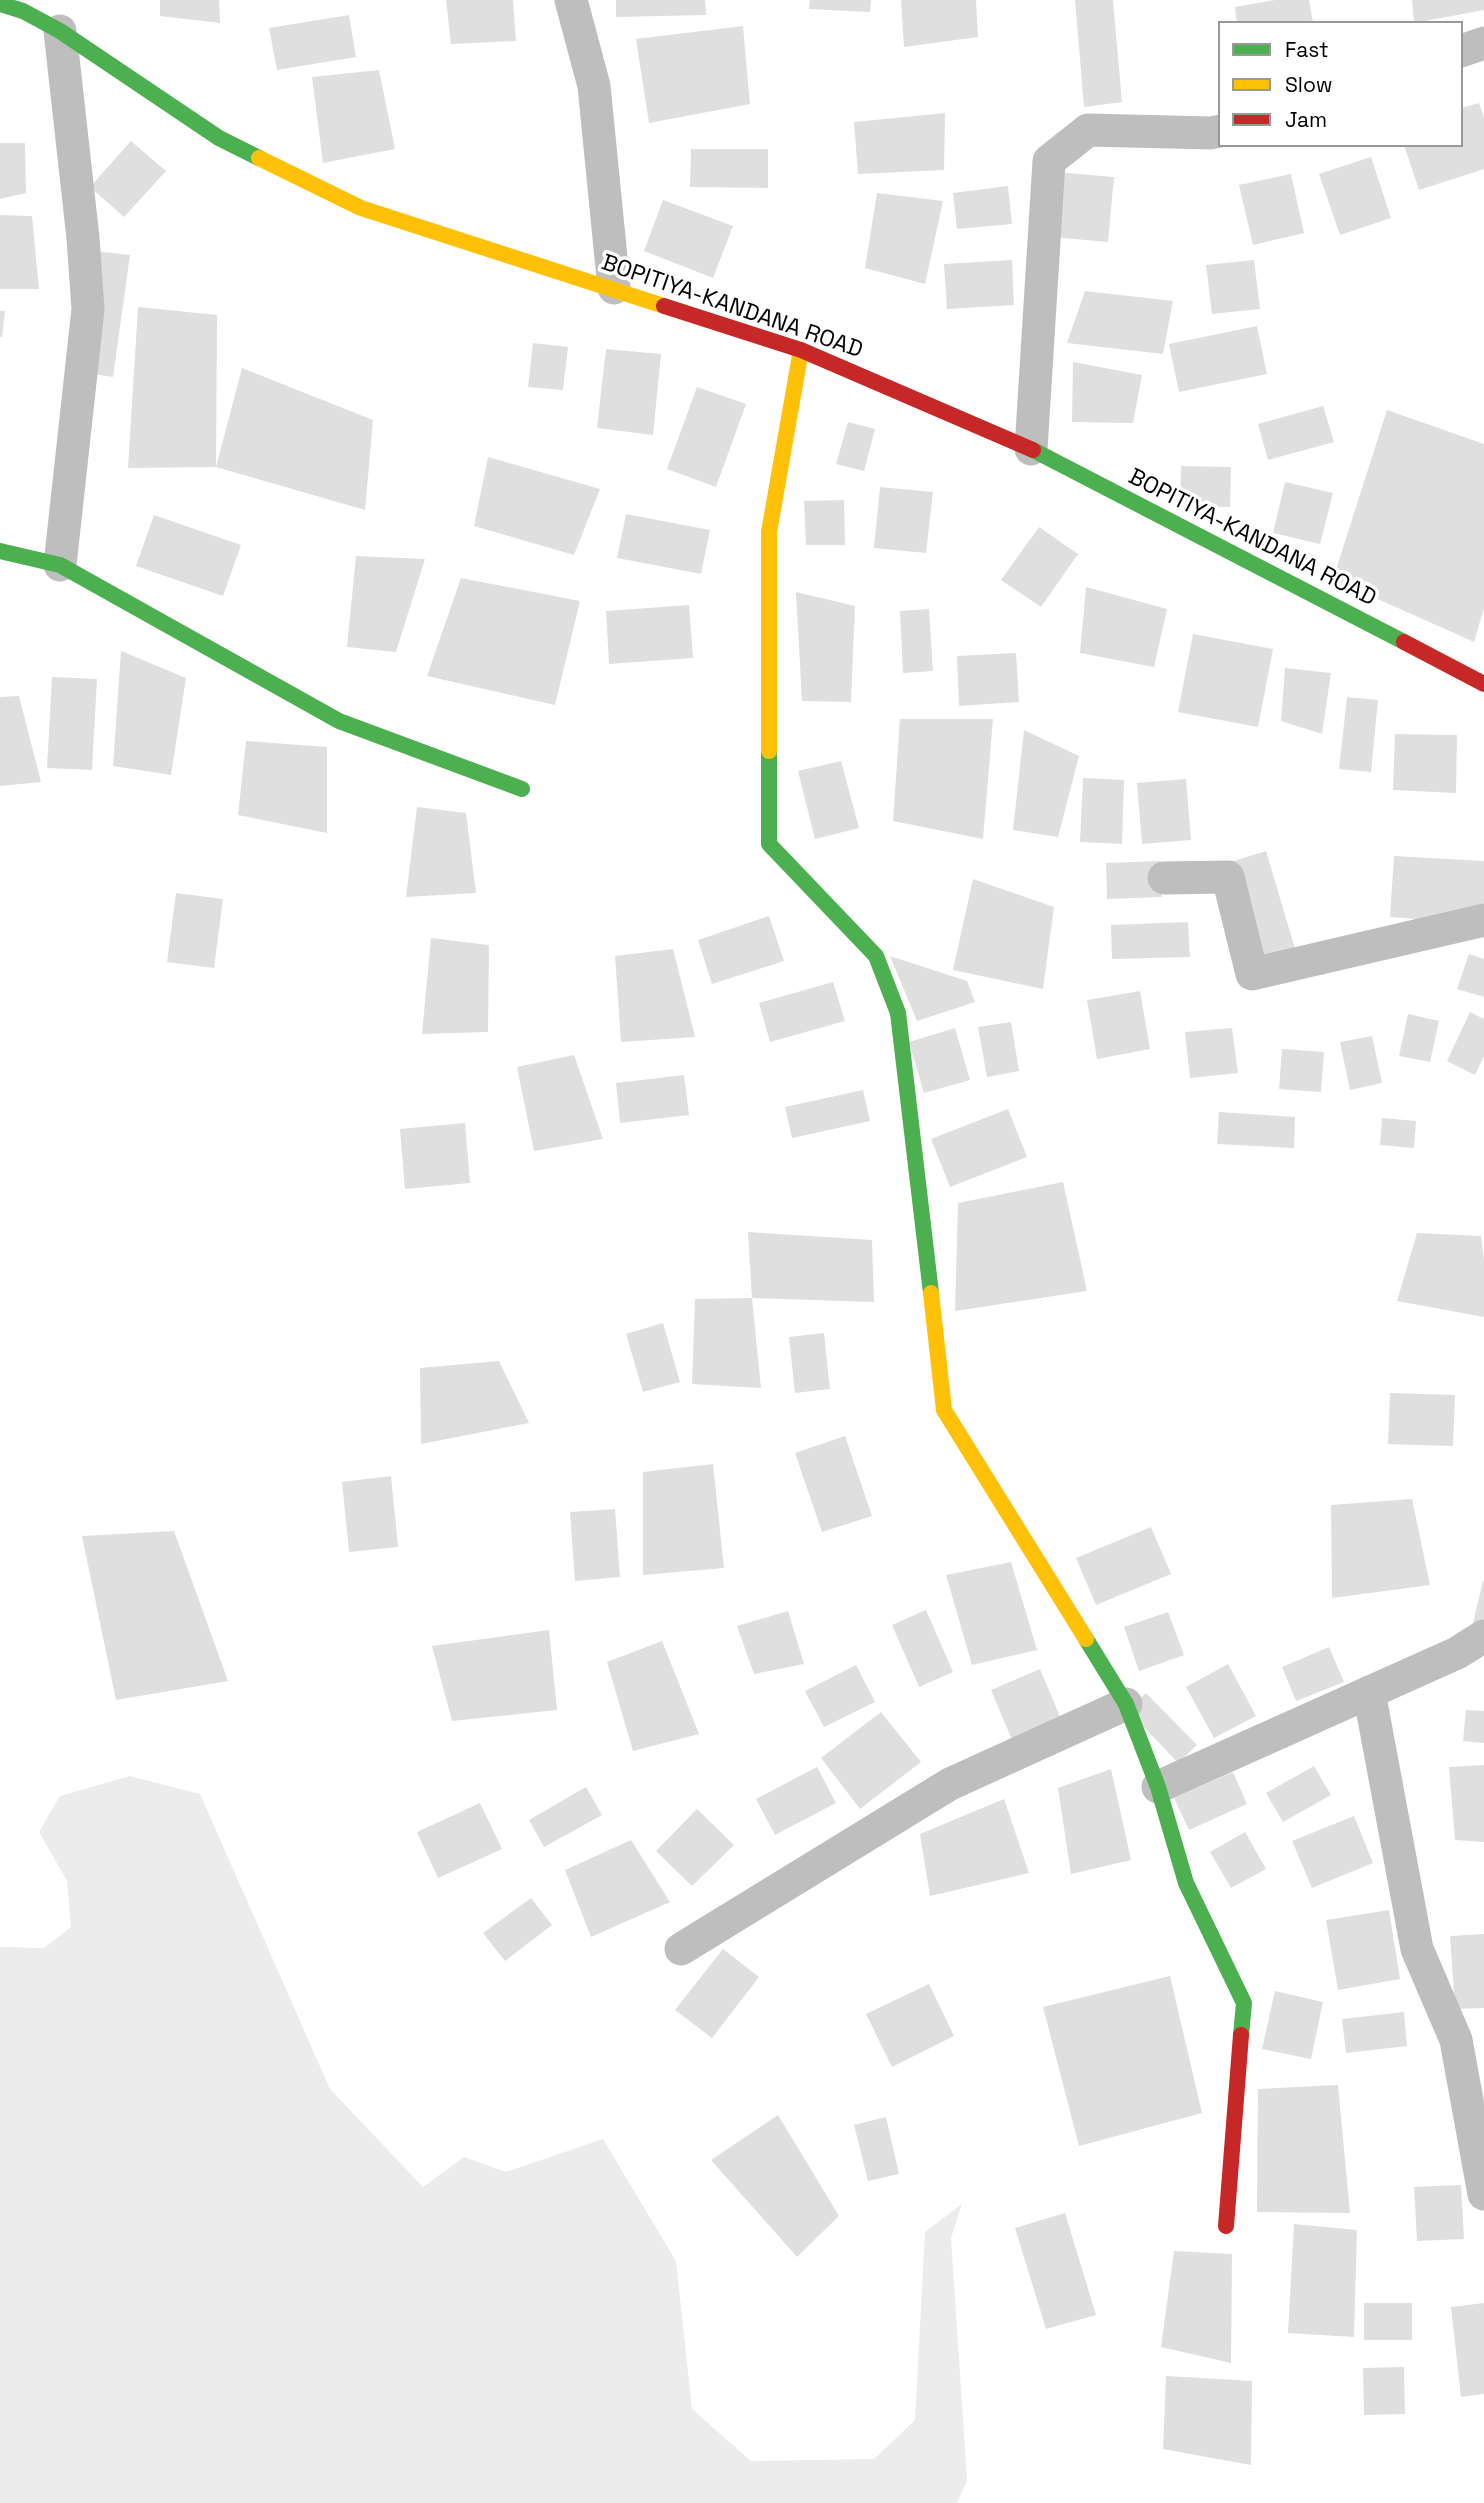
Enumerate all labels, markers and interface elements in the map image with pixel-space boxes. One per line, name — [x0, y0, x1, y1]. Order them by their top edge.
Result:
legend — [1218, 21, 1463, 147]
text: Fast — [1285, 36, 1329, 63]
text: Slow — [1285, 71, 1333, 98]
text: Jam — [1285, 106, 1327, 133]
street label: BOPITIYA-KANDANA ROAD — [598, 249, 866, 365]
street label: BOPITIYA-KANDANA ROAD — [1123, 463, 1381, 613]

